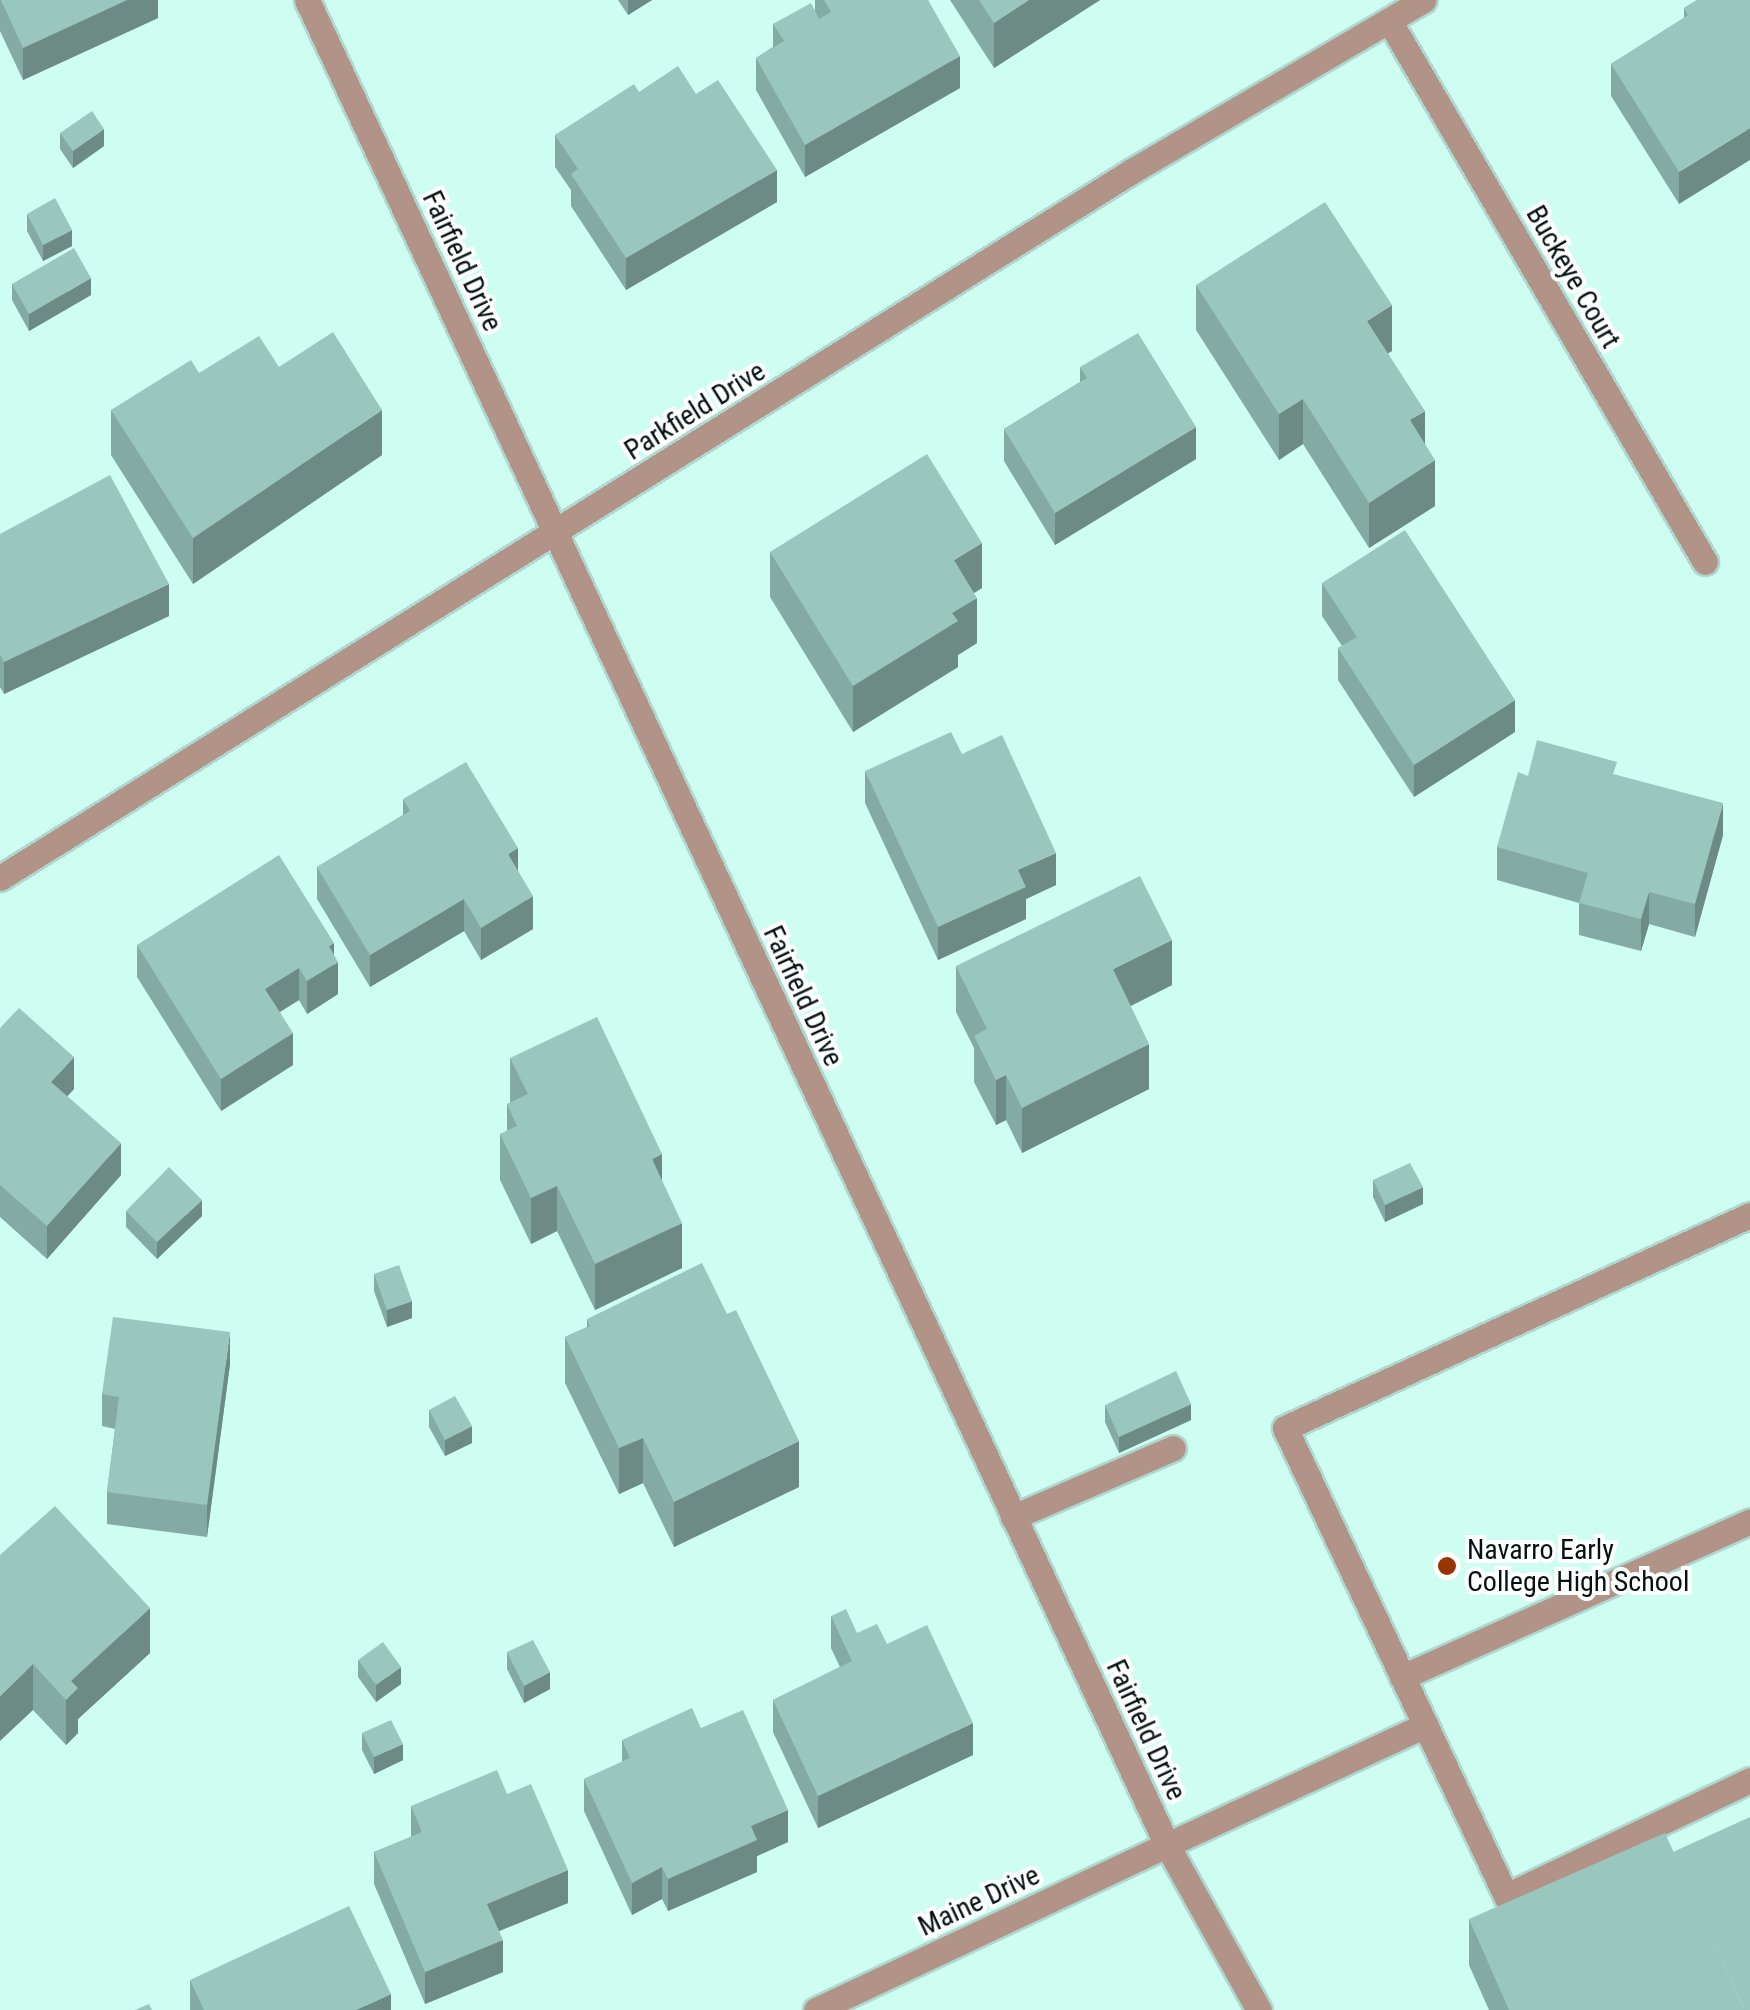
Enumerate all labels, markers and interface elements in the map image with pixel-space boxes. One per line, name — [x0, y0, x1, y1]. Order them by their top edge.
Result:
street label: Fairfield Drive — [415, 186, 509, 336]
street label: Buckeye Court — [1519, 200, 1627, 354]
street label: Parkfield Drive — [619, 355, 771, 467]
street label: Fairfield Drive — [756, 921, 850, 1071]
place label: Navarro Early College High School — [1467, 1533, 1689, 1599]
marker: Navarro Early College High School — [1436, 1555, 1458, 1577]
street label: Fairfield Drive — [1099, 1655, 1193, 1805]
street label: Maine Drive — [913, 1858, 1045, 1944]

